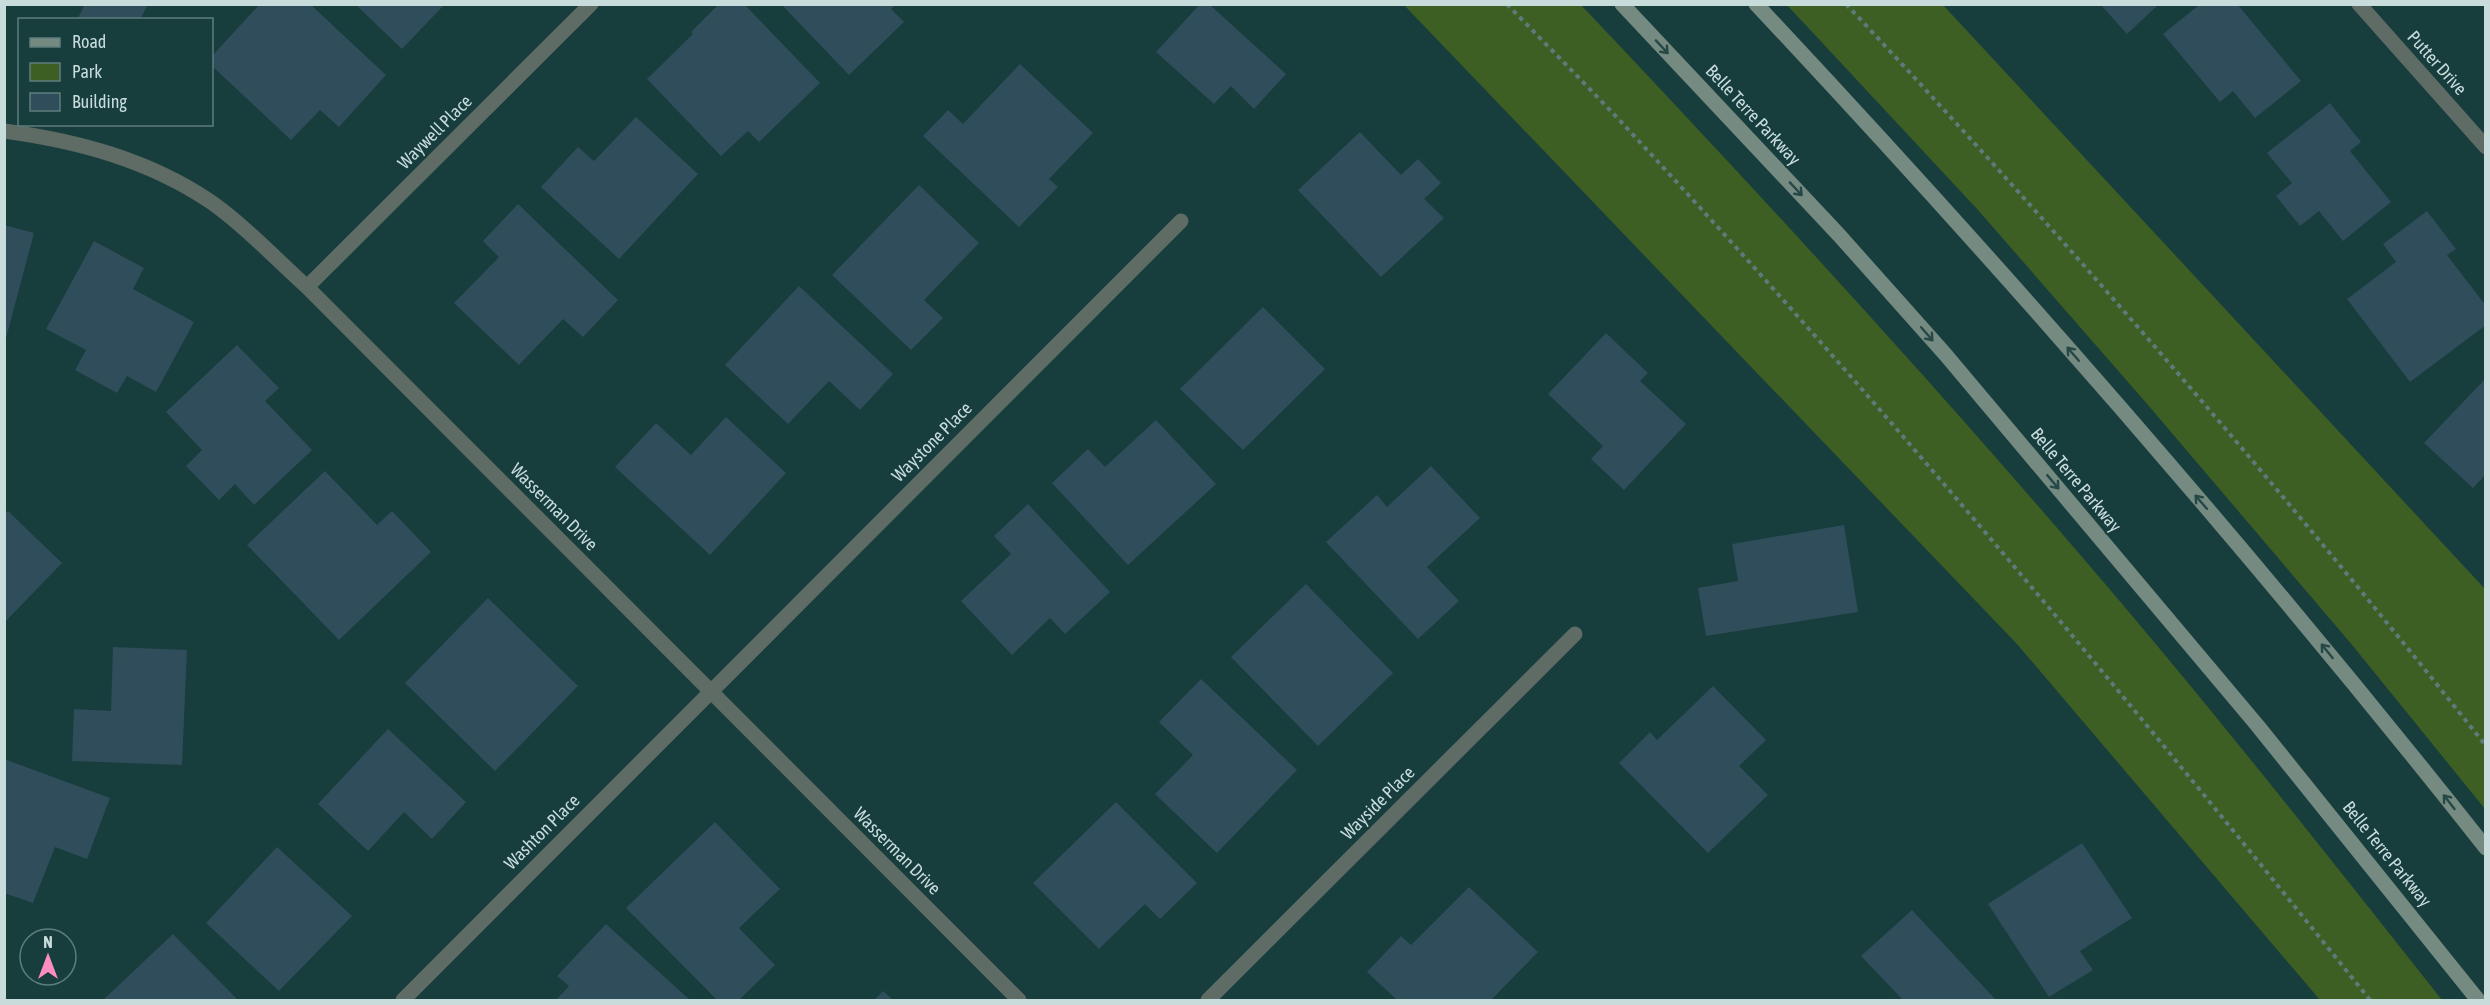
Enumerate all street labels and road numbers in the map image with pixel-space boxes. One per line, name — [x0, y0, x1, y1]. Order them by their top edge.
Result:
street label: Putter Drive — [2403, 26, 2471, 99]
street label: Belle Terre Parkway — [1702, 60, 1805, 169]
street label: Waywell Place — [393, 90, 476, 173]
street label: Waystone Place — [887, 397, 976, 486]
street label: Belle Terre Parkway — [2027, 423, 2126, 536]
street label: Wasserman Drive — [506, 459, 602, 555]
street label: Wayside Place — [1337, 762, 1419, 844]
street label: Washton Place — [500, 790, 584, 874]
street label: Belle Terre Parkway — [2339, 797, 2436, 911]
street label: Wasserman Drive — [849, 803, 945, 899]

